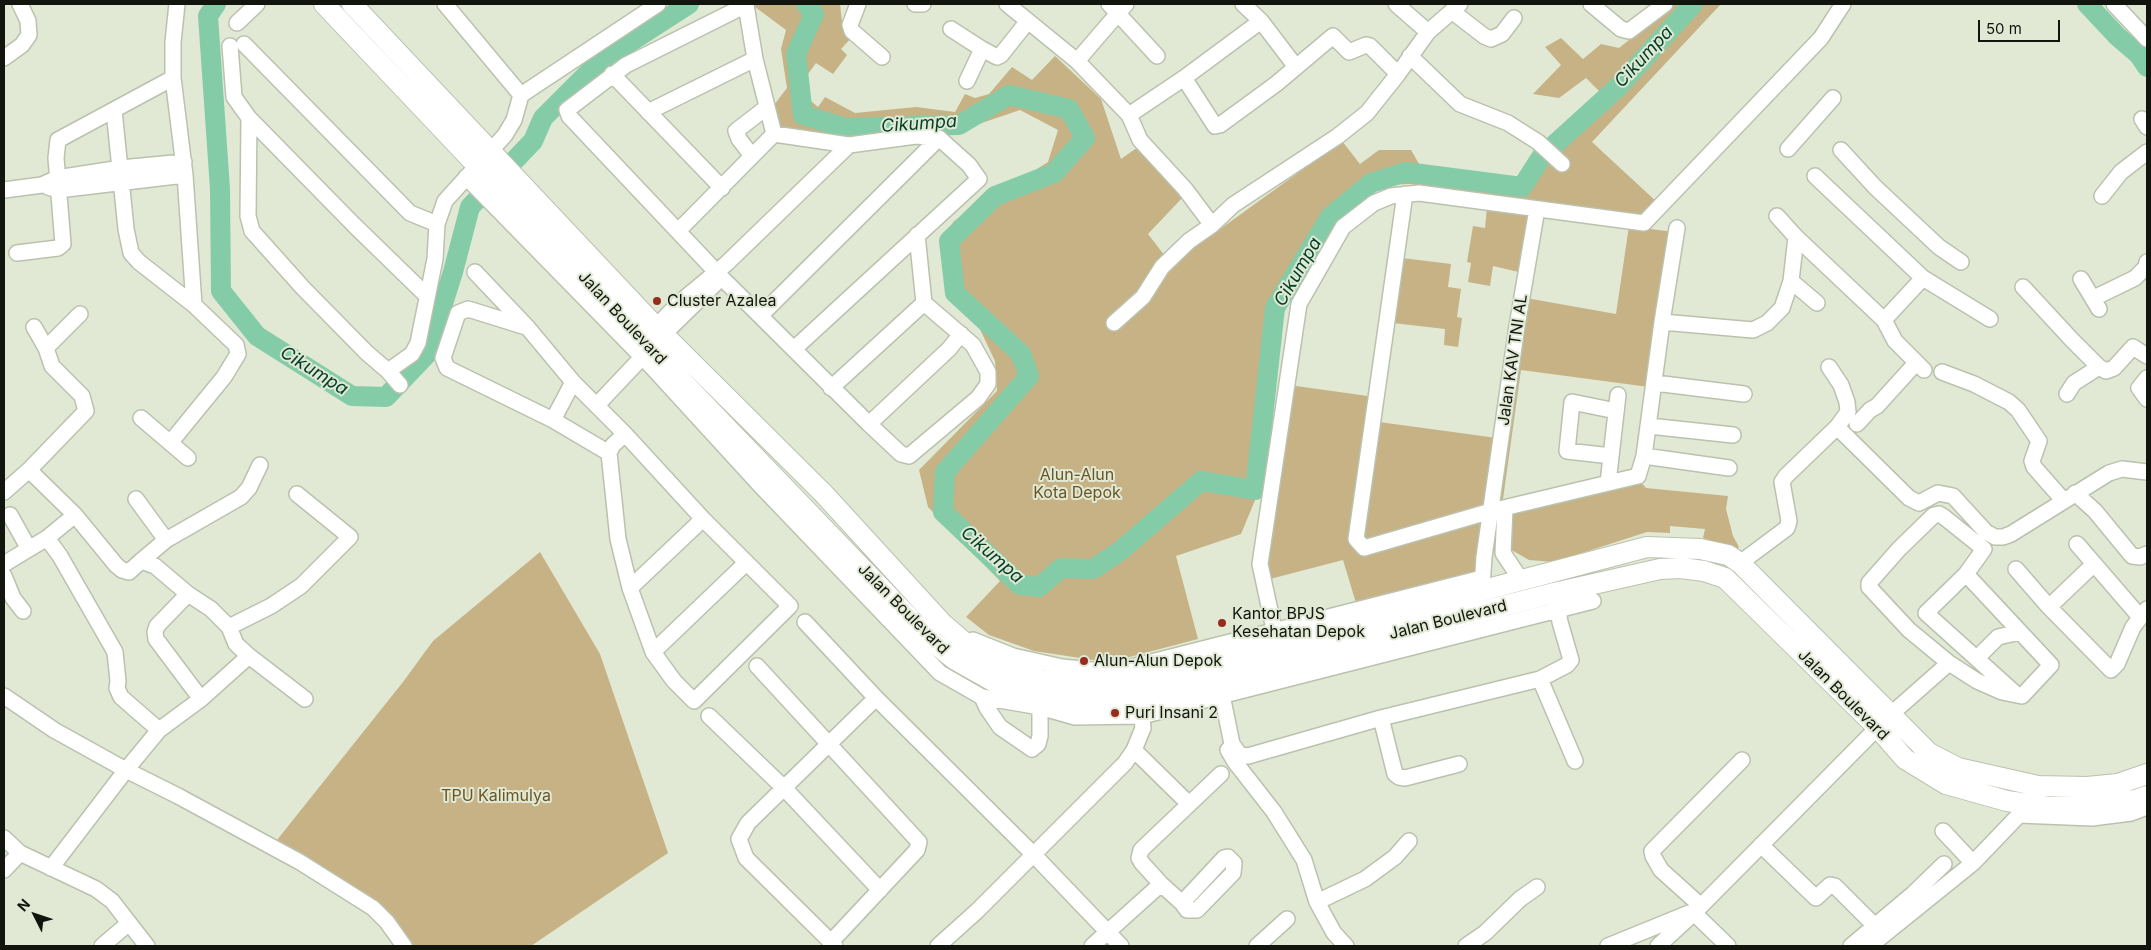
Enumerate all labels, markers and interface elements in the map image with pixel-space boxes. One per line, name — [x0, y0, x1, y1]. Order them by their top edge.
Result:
scale bar — [1981, 10, 2064, 42]
text: 50 m — [1986, 19, 2022, 38]
water label: Cikumpa — [1610, 22, 1678, 92]
water label: Cikumpa — [880, 111, 958, 137]
water label: Cikumpa — [1270, 234, 1326, 310]
street label: Jalan Boulevard — [574, 267, 670, 369]
place label: Cluster Azalea — [667, 291, 777, 311]
street label: Jalan KAV TNI AL — [1494, 293, 1532, 427]
marker: Cluster Azalea — [651, 295, 663, 307]
water label: Cikumpa — [276, 342, 352, 400]
park label: Alun-Alun Kota Depok — [1033, 465, 1121, 503]
water label: Cikumpa — [956, 522, 1028, 588]
street label: Jalan Boulevard — [854, 560, 952, 658]
street label: Jalan Boulevard — [1387, 596, 1509, 644]
place label: Kantor BPJS Kesehatan Depok — [1232, 604, 1365, 642]
marker: Kantor BPJS Kesehatan Depok — [1216, 617, 1228, 629]
street label: Jalan Boulevard — [1794, 646, 1892, 744]
place label: Alun-Alun Depok — [1094, 651, 1222, 671]
marker: Alun-Alun Depok — [1078, 655, 1090, 667]
place label: Puri Insani 2 — [1125, 703, 1218, 723]
marker: Puri Insani 2 — [1109, 707, 1121, 719]
park label: TPU Kalimulya — [441, 786, 551, 806]
north arrow — [10, 890, 60, 940]
text: N — [13, 895, 33, 914]

